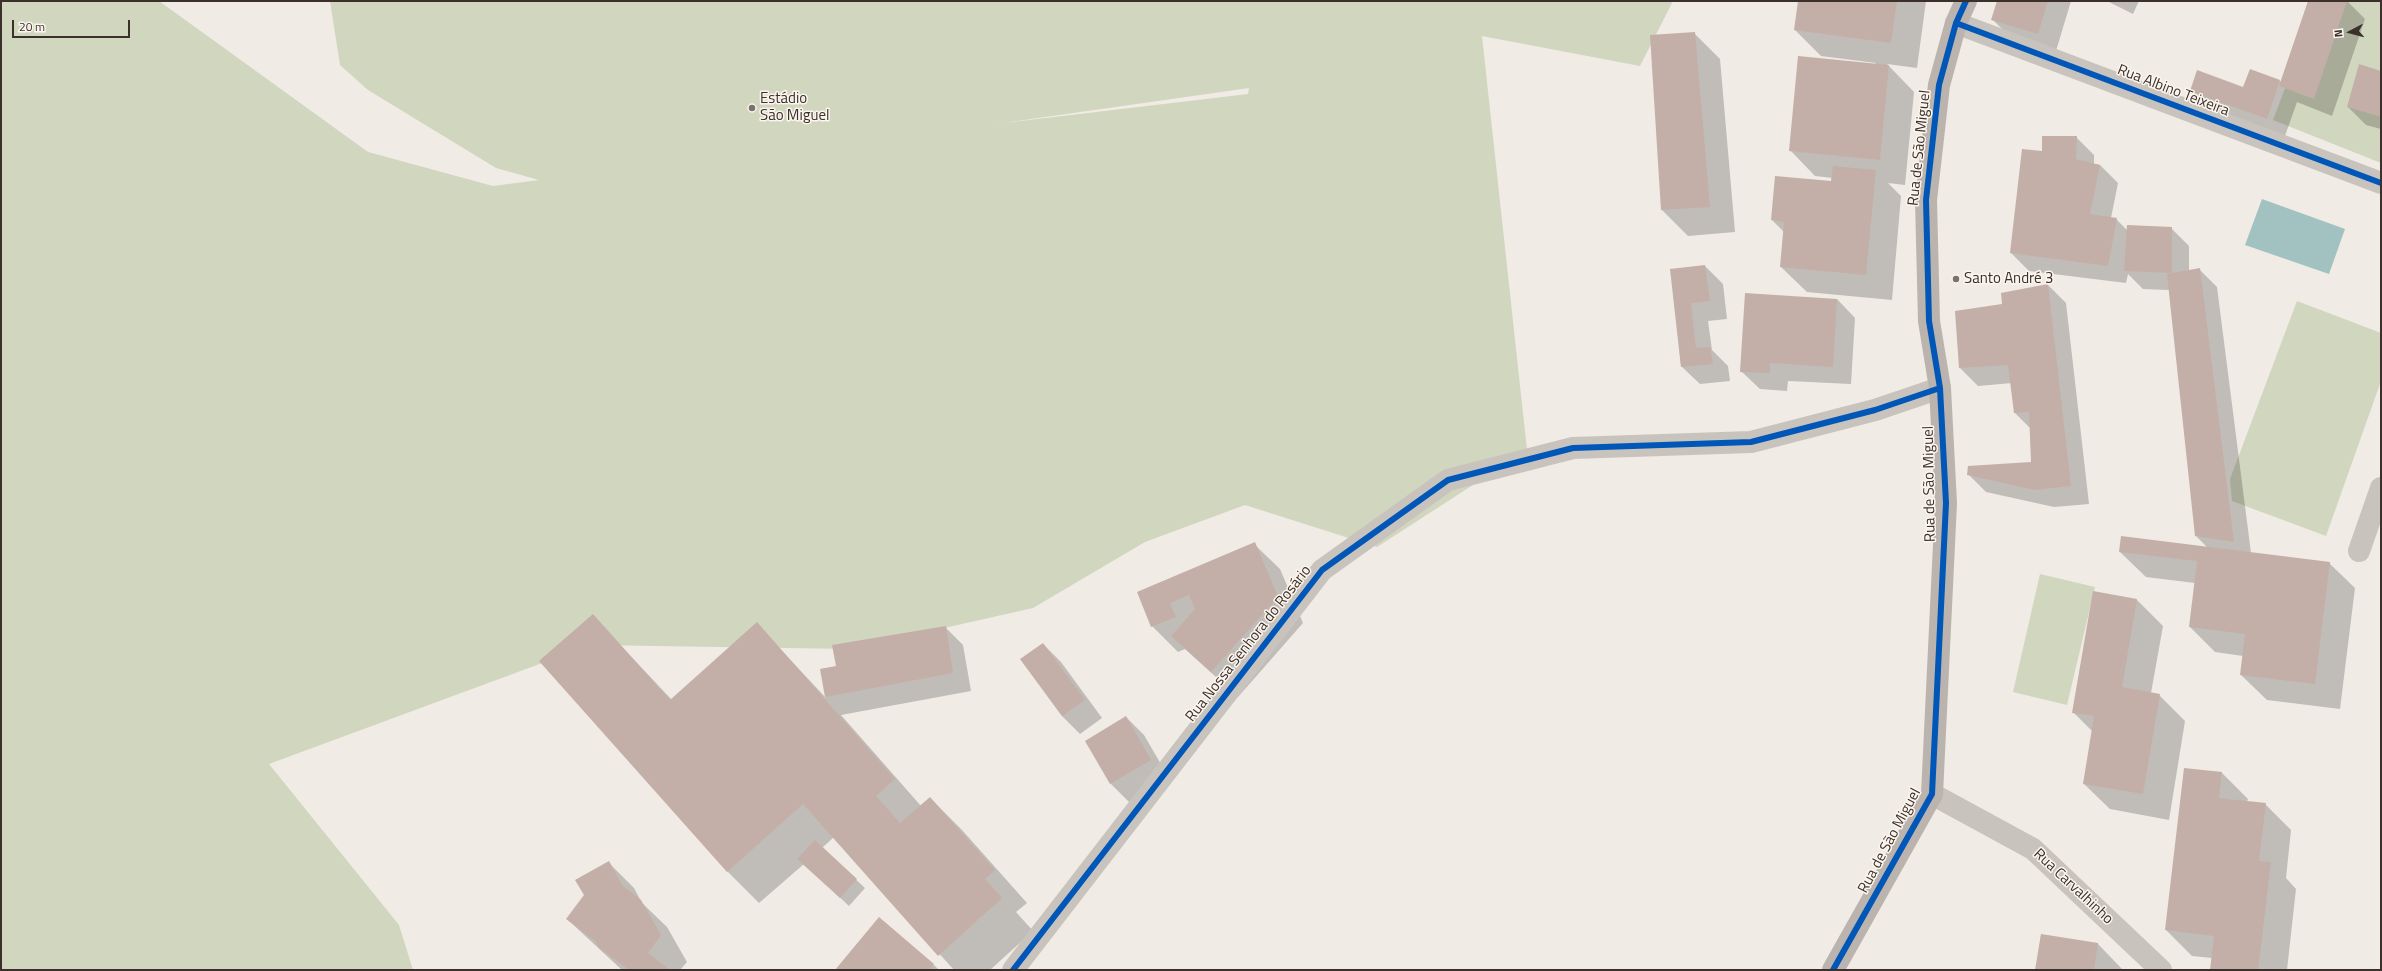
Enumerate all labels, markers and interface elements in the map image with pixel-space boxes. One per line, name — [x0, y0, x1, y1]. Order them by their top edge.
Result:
scale bar — [14, 12, 132, 38]
north arrow — [2330, 12, 2370, 52]
text: 20 m — [19, 17, 45, 36]
text: N — [2330, 29, 2346, 38]
street label: Rua Albino Teixeira — [2115, 61, 2231, 121]
street label: Rua de São Miguel — [1905, 89, 1935, 207]
place label: Estádio São Miguel — [760, 90, 829, 125]
marker: Estádio São Miguel — [747, 103, 757, 113]
place label: Santo André 3 — [1964, 270, 2053, 288]
marker: Santo André 3 — [1951, 274, 1961, 284]
street label: Rua de São Miguel — [1920, 426, 1940, 542]
street label: Rua Nossa Senhora do Rosário — [1182, 562, 1316, 726]
street label: Rua de São Miguel — [1855, 785, 1925, 897]
street label: Rua Carvalhinho — [2029, 846, 2117, 928]

